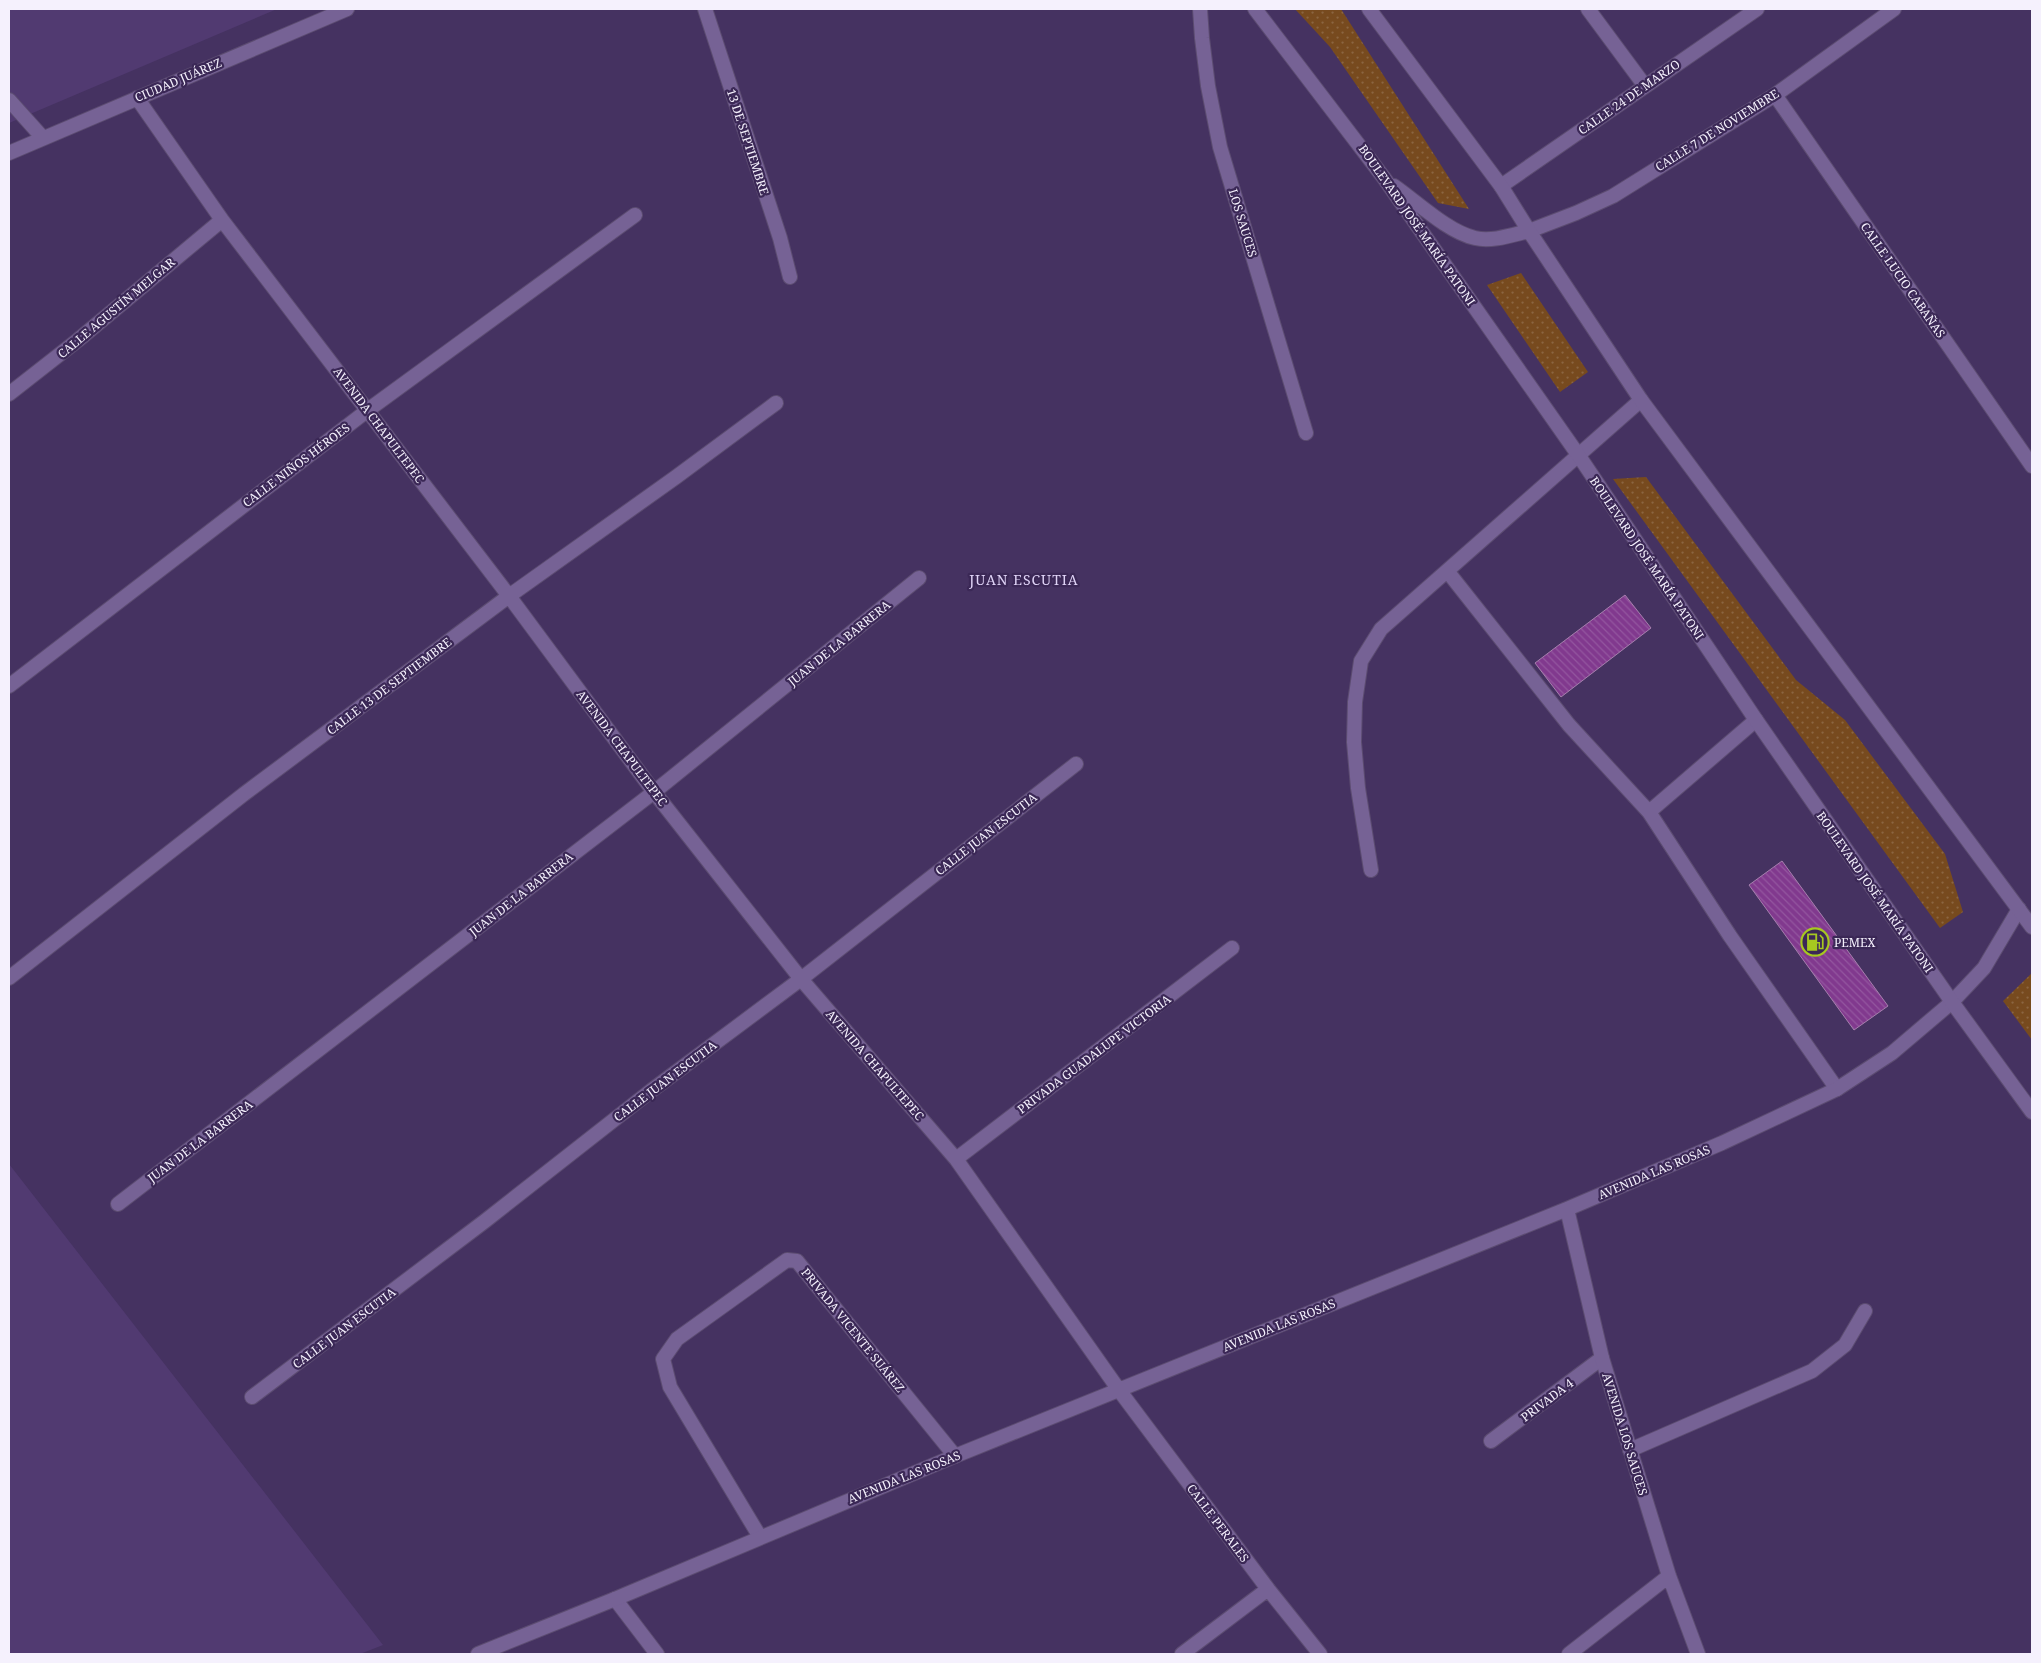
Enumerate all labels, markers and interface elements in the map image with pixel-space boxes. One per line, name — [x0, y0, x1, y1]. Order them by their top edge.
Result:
street label: CIUDAD JUÁREZ — [132, 54, 224, 106]
street label: CALLE 24 DE MARZO — [1575, 55, 1683, 139]
street label: CALLE 7 DE NOVIEMBRE — [1652, 85, 1782, 175]
street label: 13 DE SEPTIEMBRE — [723, 87, 773, 197]
street label: BOULEVARD JOSÉ MARÍA PATONI — [1355, 141, 1479, 309]
street label: LOS SAUCES — [1225, 187, 1261, 259]
street label: CALLE LUCIO CABAÑAS — [1857, 219, 1949, 341]
street label: CALLE AGUSTÍN MELGAR — [54, 254, 178, 362]
street label: AVENIDA CHAPULTEPEC — [330, 363, 428, 487]
street label: CALLE NIÑOS HÉROES — [239, 419, 353, 511]
street label: BOULEVARD JOSÉ MARÍA PATONI — [1586, 473, 1708, 643]
district label: JUAN ESCUTIA — [968, 570, 1079, 589]
street label: JUAN DE LA BARRERA — [783, 596, 894, 690]
street label: CALLE 13 DE SEPTIEMBRE — [323, 633, 455, 739]
street label: AVENIDA CHAPULTEPEC — [573, 686, 671, 810]
street label: CALLE JUAN ESCUTIA — [932, 789, 1041, 879]
street label: BOULEVARD JOSÉ MARÍA PATONI — [1813, 808, 1937, 976]
street label: JUAN DE LA BARRERA — [465, 848, 577, 941]
fuel station icon: PEMEX — [1800, 927, 1830, 957]
place label: PEMEX — [1834, 934, 1875, 951]
street label: PRIVADA GUADALUPE VICTORIA — [1014, 990, 1175, 1117]
street label: AVENIDA CHAPULTEPEC — [822, 1006, 928, 1124]
street label: CALLE JUAN ESCUTIA — [610, 1036, 720, 1125]
street label: JUAN DE LA BARRERA — [143, 1096, 256, 1187]
street label: AVENIDA LAS ROSAS — [1595, 1141, 1713, 1203]
street label: PRIVADA VICENTE SUÁREZ — [797, 1264, 909, 1396]
street label: CALLE JUAN ESCUTIA — [289, 1283, 399, 1372]
street label: AVENIDA LAS ROSAS — [1220, 1295, 1338, 1355]
street label: AVENIDA LOS SAUCES — [1598, 1371, 1652, 1497]
street label: PRIVADA 4 — [1517, 1374, 1577, 1425]
street label: AVENIDA LAS ROSAS — [845, 1447, 963, 1507]
street label: CALLE PERALES — [1183, 1480, 1253, 1566]

